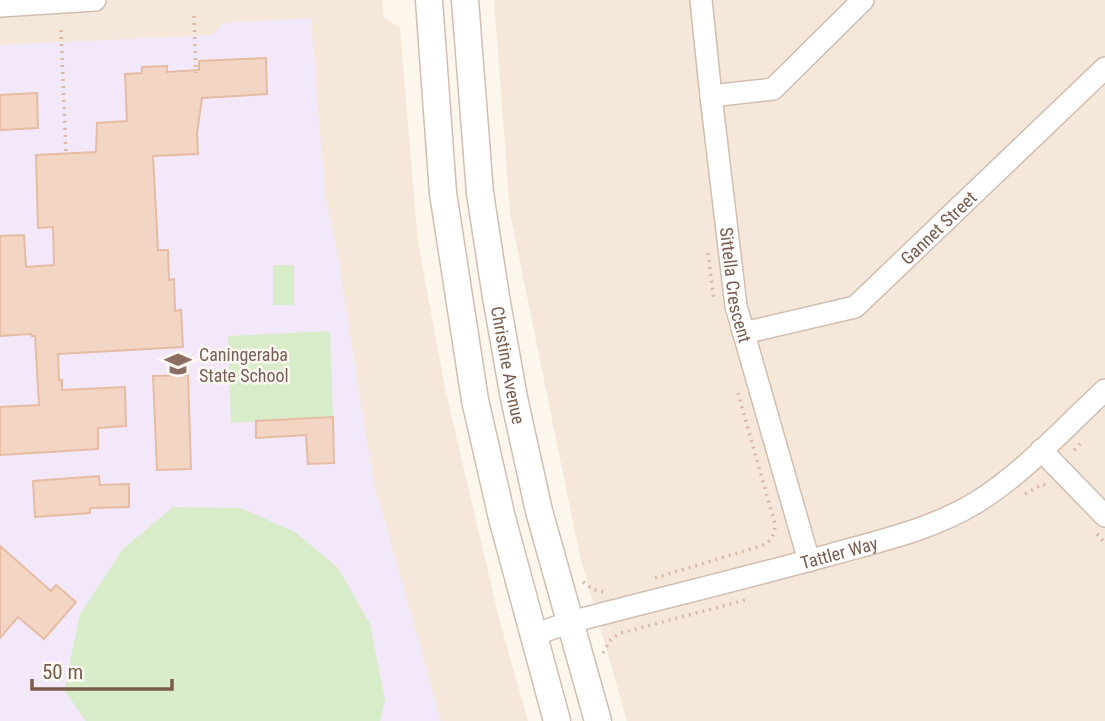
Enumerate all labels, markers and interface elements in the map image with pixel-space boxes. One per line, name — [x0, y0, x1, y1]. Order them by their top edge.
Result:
street label: Gannet Street — [896, 186, 980, 269]
street label: Sittella Crescent — [716, 226, 756, 345]
street label: Christine Avenue — [487, 305, 530, 426]
place label: Caningeraba State School — [199, 344, 289, 386]
school or university icon: Caningeraba State School — [163, 349, 193, 379]
street label: Tattler Way — [798, 532, 880, 573]
scale bar — [32, 648, 172, 692]
text: 50 m — [42, 660, 83, 684]

